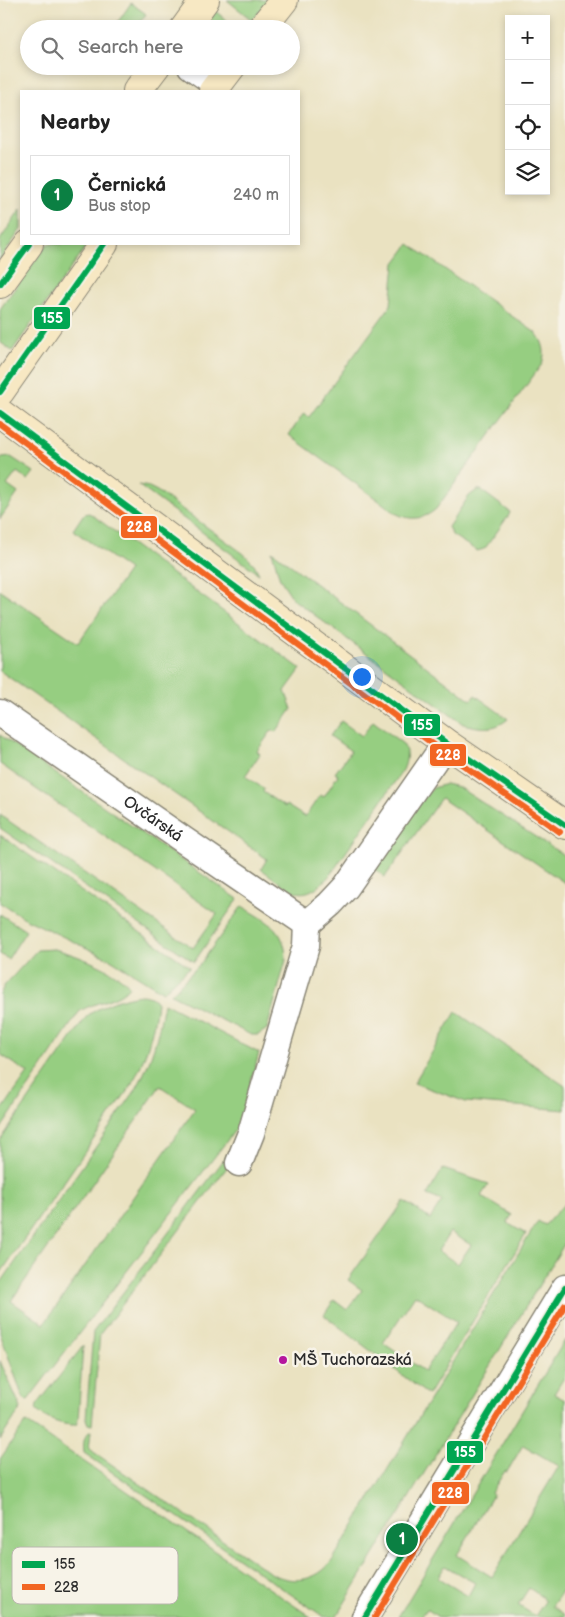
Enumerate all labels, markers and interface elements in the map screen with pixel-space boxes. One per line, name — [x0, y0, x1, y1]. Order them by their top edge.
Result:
map controls — [505, 15, 550, 195]
button: + — [505, 15, 550, 60]
search box — [20, 20, 300, 75]
icon: search — [38, 34, 66, 62]
text: Search here — [78, 36, 183, 59]
button: − — [505, 60, 550, 105]
button: locate — [505, 105, 550, 150]
text: Nearby — [40, 110, 110, 135]
button: layers — [505, 150, 550, 195]
text: Černická — [88, 174, 166, 197]
text: 1 — [54, 186, 60, 205]
text: 240 m — [233, 186, 279, 205]
text: Bus stop — [88, 197, 151, 216]
line badge: 155 — [33, 306, 71, 330]
text: 155 — [41, 310, 63, 327]
line badge: 228 — [120, 515, 158, 539]
text: 228 — [126, 519, 152, 536]
your location — [349, 664, 375, 690]
line badge: 155 — [403, 713, 441, 737]
text: 155 — [411, 717, 433, 734]
line badge: 228 — [429, 743, 467, 767]
text: 228 — [435, 747, 461, 764]
street label: Ovčárská — [120, 792, 186, 846]
place label: MŠ Tuchorazská — [293, 1349, 412, 1370]
marker: MŠ Tuchorazská — [277, 1354, 289, 1366]
line badge: 155 — [446, 1440, 484, 1464]
text: 155 — [454, 1444, 476, 1461]
line badge: 228 — [431, 1481, 470, 1505]
text: 228 — [437, 1485, 463, 1502]
pin: 1 — [386, 1520, 418, 1558]
legend — [12, 1547, 178, 1604]
text: 155 — [54, 1556, 75, 1573]
text: 228 — [54, 1579, 79, 1596]

